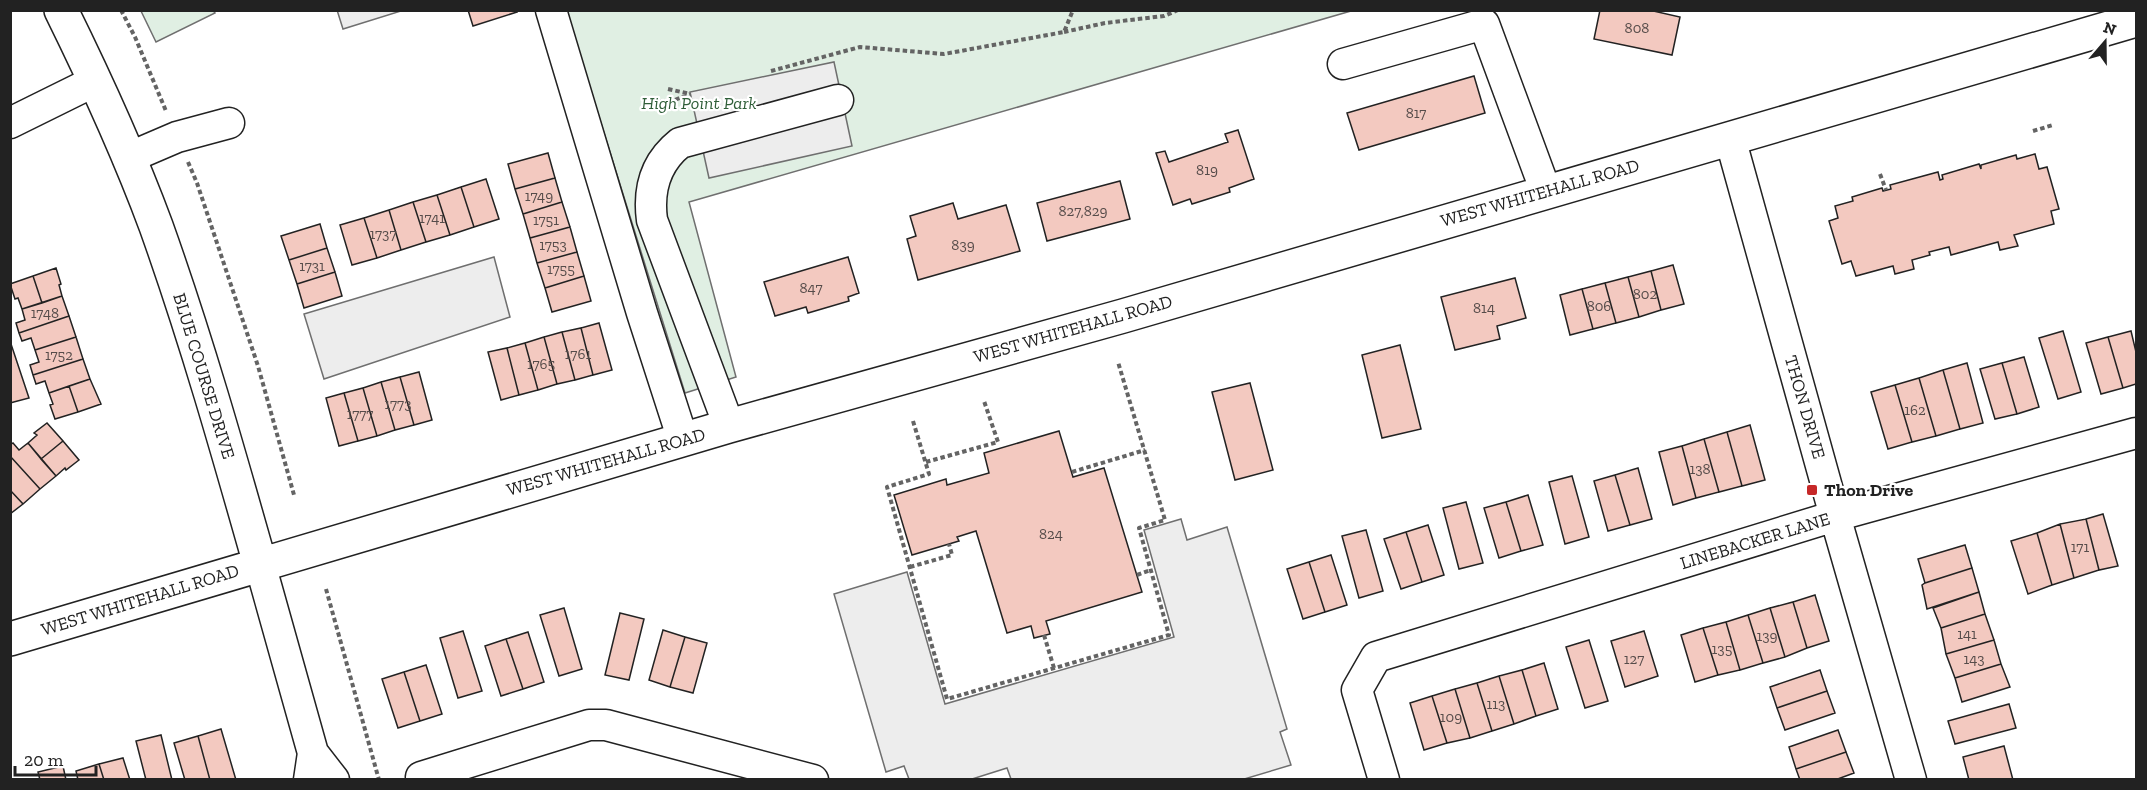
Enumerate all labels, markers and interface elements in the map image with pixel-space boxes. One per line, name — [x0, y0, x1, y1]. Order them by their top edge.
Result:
north arrow — [2075, 12, 2135, 72]
text: N — [2101, 17, 2119, 39]
house number: 808 — [1625, 19, 1649, 37]
park label: High Point Park — [641, 92, 757, 114]
house number: 817 — [1406, 104, 1426, 122]
street label: WEST WHITEHALL ROAD — [1438, 154, 1642, 232]
house number: 819 — [1196, 161, 1218, 179]
house number: 1749 — [525, 187, 553, 205]
house number: 827,829 — [1059, 202, 1108, 220]
house number: 1741 — [419, 209, 445, 227]
house number: 1751 — [533, 211, 559, 229]
house number: 1737 — [370, 225, 397, 243]
house number: 1753 — [539, 236, 567, 254]
house number: 839 — [951, 236, 975, 254]
house number: 1731 — [299, 257, 325, 275]
house number: 1755 — [547, 260, 575, 278]
house number: 847 — [800, 279, 822, 297]
house number: 802 — [1633, 285, 1657, 303]
street label: BLUE COURSE DRIVE — [168, 290, 240, 462]
street label: WEST WHITEHALL ROAD — [971, 290, 1175, 368]
house number: 806 — [1587, 297, 1611, 315]
house number: 814 — [1473, 299, 1495, 317]
house number: 1748 — [31, 304, 59, 322]
house number: 1761 — [565, 345, 591, 363]
house number: 1752 — [45, 346, 73, 364]
street label: THON DRIVE — [1780, 353, 1830, 461]
house number: 1765 — [527, 355, 555, 373]
house number: 1773 — [385, 395, 412, 413]
house number: 162 — [1904, 401, 1926, 419]
house number: 1777 — [347, 405, 373, 423]
street label: WEST WHITEHALL ROAD — [504, 423, 708, 501]
house number: 138 — [1689, 460, 1711, 478]
place label: Thon Drive — [1824, 479, 1913, 501]
marker: Thon Drive — [1805, 483, 1819, 497]
street label: LINEBACKER LANE — [1677, 508, 1833, 574]
house number: 824 — [1039, 525, 1063, 543]
house number: 171 — [2071, 538, 2089, 556]
street label: WEST WHITEHALL ROAD — [38, 559, 242, 641]
house number: 141 — [1957, 625, 1977, 643]
house number: 139 — [1756, 627, 1778, 645]
house number: 135 — [1712, 640, 1733, 658]
house number: 127 — [1624, 650, 1644, 668]
house number: 143 — [1963, 650, 1985, 668]
house number: 113 — [1487, 695, 1505, 713]
house number: 109 — [1440, 708, 1462, 726]
scale bar — [15, 739, 96, 777]
text: 20 m — [24, 749, 64, 771]

